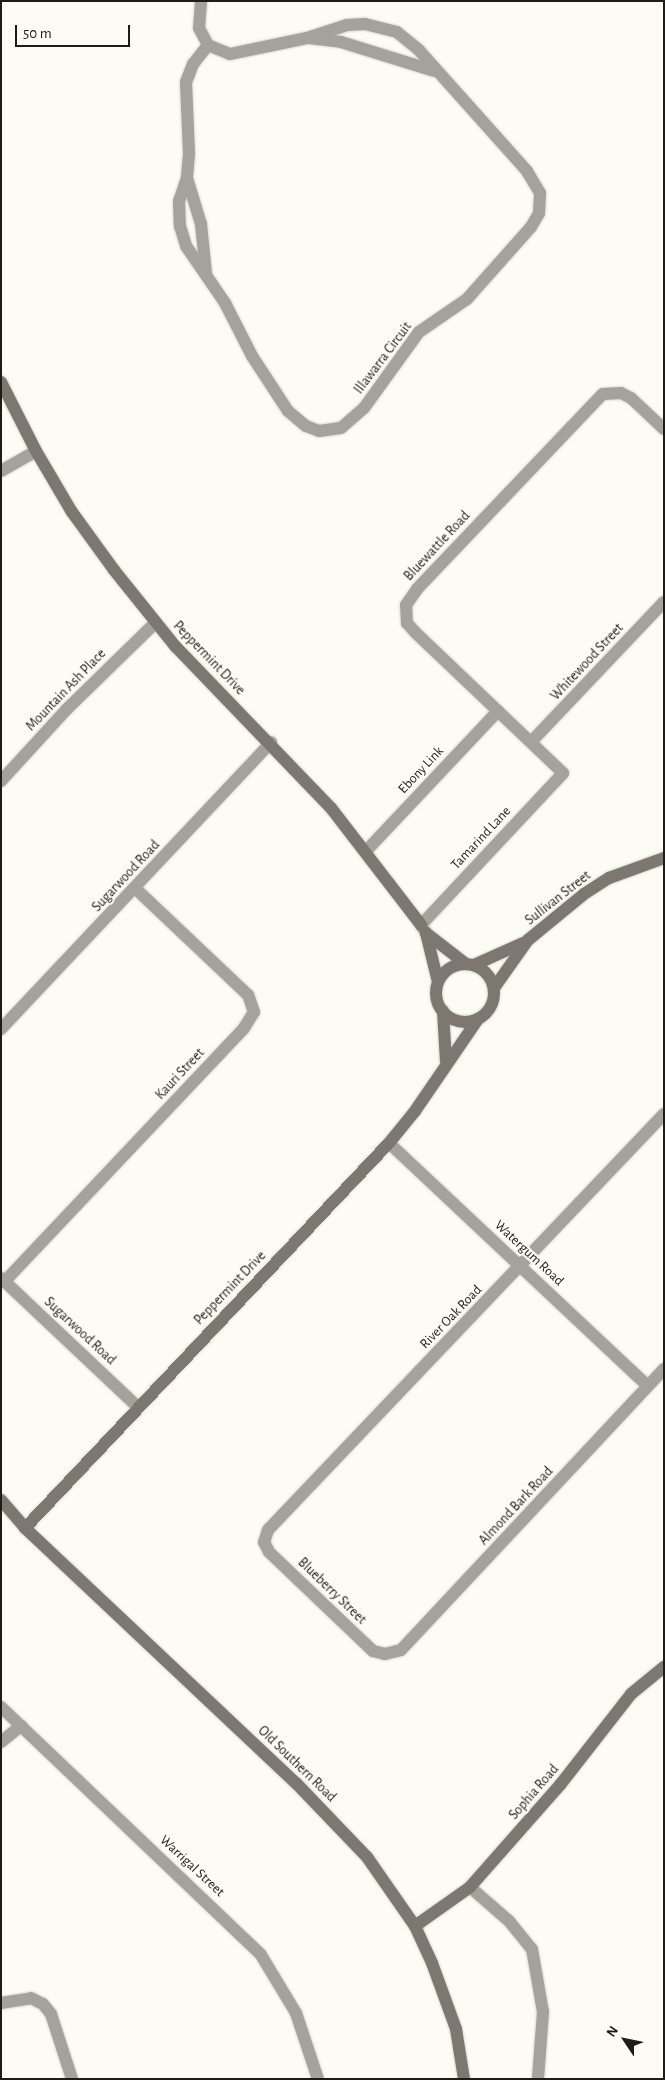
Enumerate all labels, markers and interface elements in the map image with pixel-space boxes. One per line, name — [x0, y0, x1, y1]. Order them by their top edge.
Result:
scale bar — [18, 15, 132, 47]
text: 50 m — [23, 26, 52, 41]
street label: Illawarra Circuit — [351, 319, 415, 397]
street label: Bluewattle Road — [400, 508, 474, 584]
street label: Peppermint Drive — [170, 618, 248, 698]
street label: Whitewood Street — [547, 620, 627, 704]
street label: Mountain Ash Place — [23, 645, 109, 735]
street label: Ebony Link — [395, 743, 447, 797]
street label: Tamarind Lane — [447, 803, 515, 873]
street label: Sugarwood Road — [89, 837, 163, 915]
street label: Sullivan Street — [522, 867, 594, 929]
street label: Kauri Street — [152, 1045, 208, 1103]
street label: Watergum Road — [491, 1217, 567, 1289]
street label: Peppermint Drive — [191, 1248, 269, 1328]
street label: River Oak Road — [416, 1282, 486, 1352]
street label: Sugarwood Road — [41, 1294, 119, 1368]
street label: Almond Bark Road — [475, 1463, 557, 1549]
street label: Blueberry Street — [294, 1554, 370, 1628]
street label: Old Southern Road — [254, 1722, 340, 1806]
street label: Sophia Road — [505, 1761, 563, 1823]
street label: Warrigal Street — [156, 1832, 228, 1900]
north arrow — [600, 2015, 650, 2065]
text: N — [604, 2024, 621, 2040]

